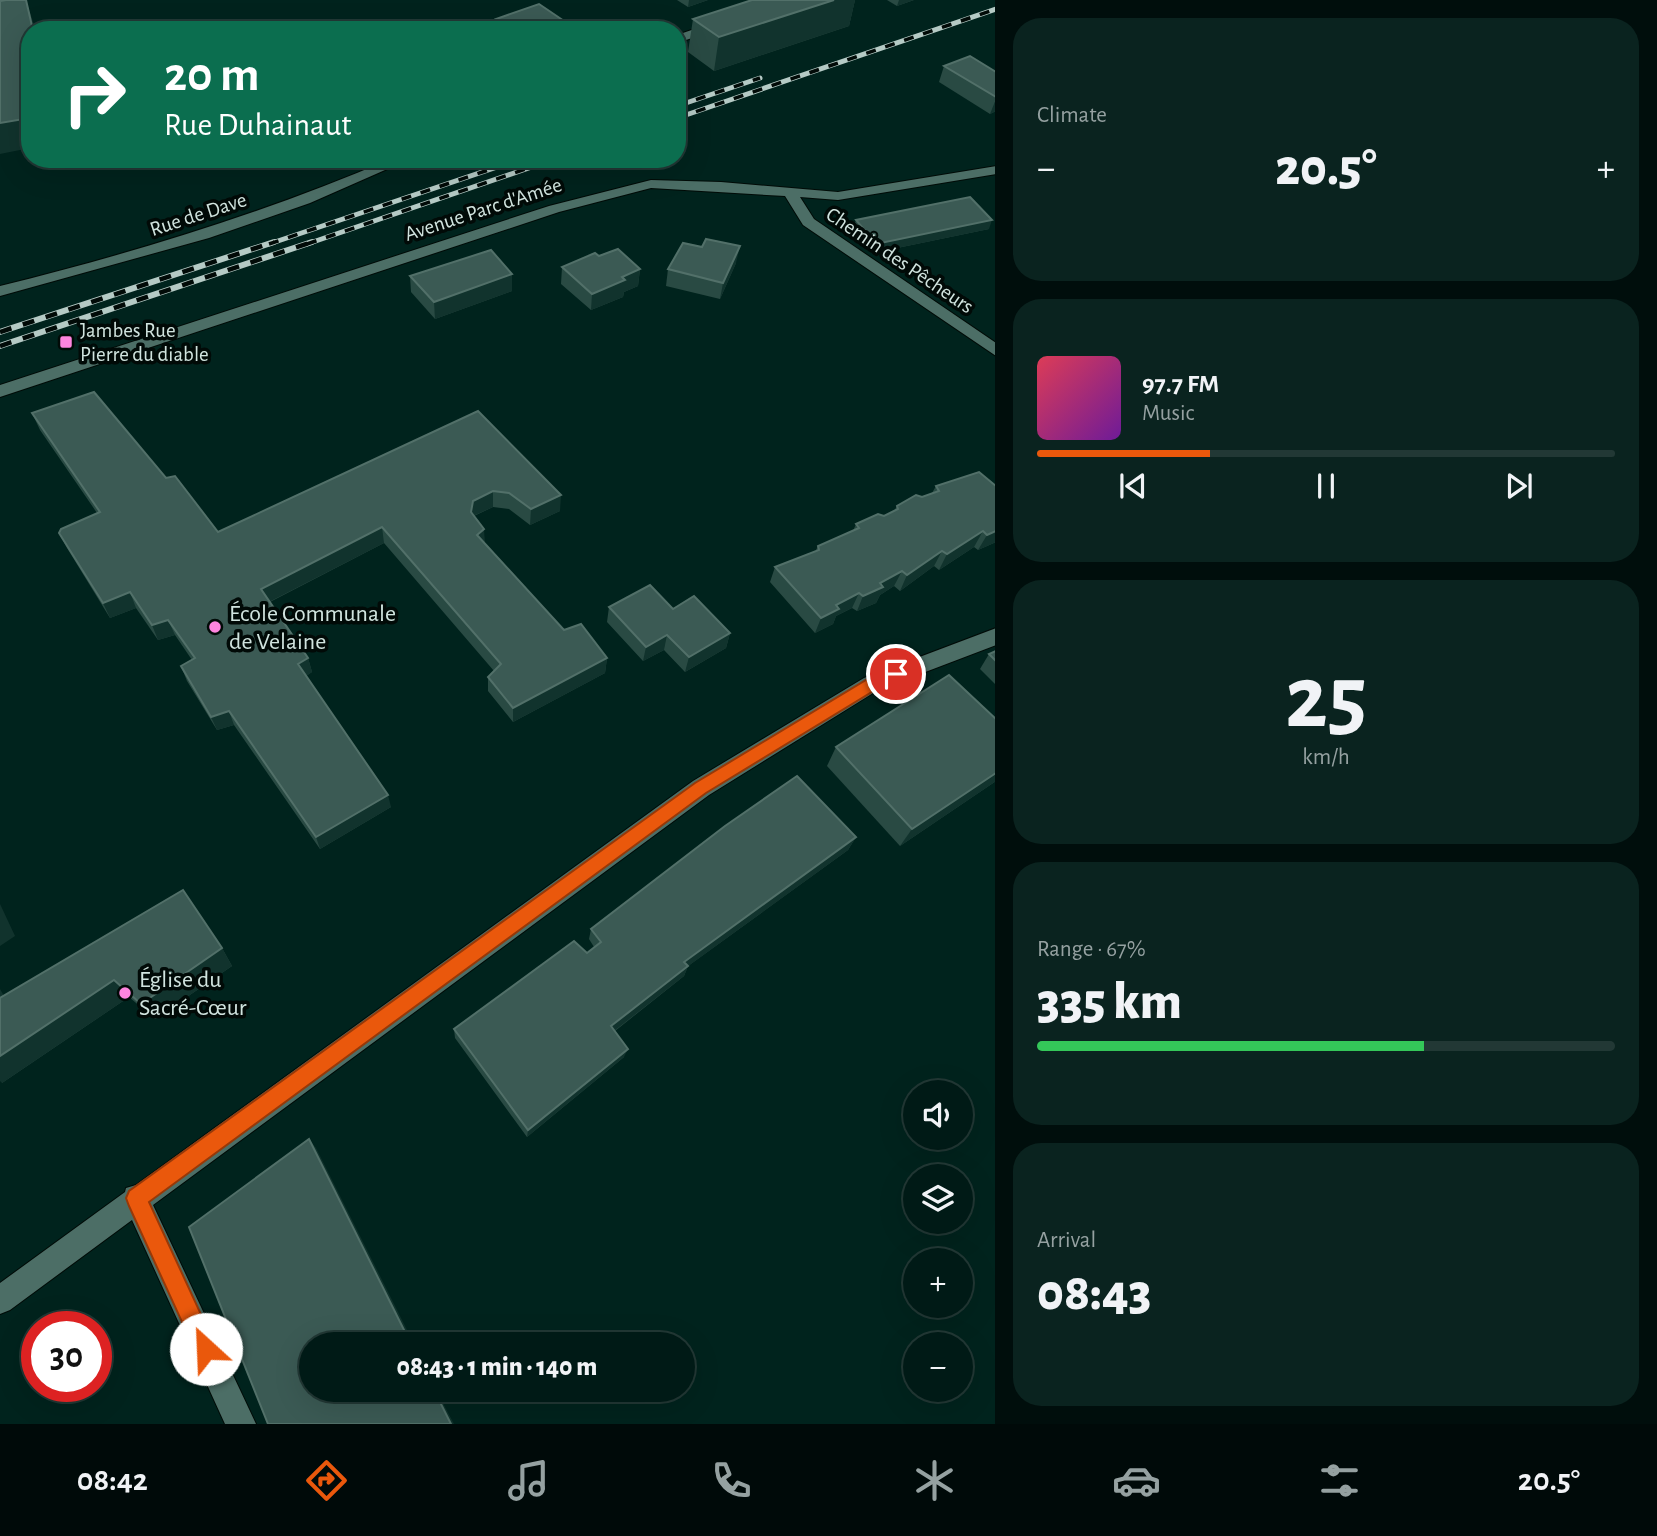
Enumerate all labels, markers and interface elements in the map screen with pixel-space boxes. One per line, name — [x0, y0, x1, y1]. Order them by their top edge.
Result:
icon: right — [49, 49, 140, 140]
text: 20 m — [164, 51, 260, 100]
text: Climate — [1037, 104, 1107, 127]
text: Rue Duhainaut — [164, 109, 351, 141]
text: 20.5° — [1275, 142, 1377, 194]
text: − — [1037, 150, 1055, 188]
text: + — [1597, 150, 1615, 188]
street label: Avenue Parc d'Amée — [402, 174, 564, 245]
street label: Rue de Dave — [147, 189, 249, 240]
street label: Chemin des Pêcheurs — [822, 203, 977, 317]
place label: Jambes Rue Pierre du diable — [80, 320, 209, 365]
marker: Jambes Rue Pierre du diable — [58, 334, 74, 350]
text: 97.7 FM — [1142, 371, 1219, 397]
text: Music — [1142, 402, 1194, 425]
icon: previous — [1114, 467, 1152, 505]
icon: pause — [1307, 467, 1345, 505]
icon: next — [1500, 467, 1538, 505]
place label: École Communale de Velaine — [229, 600, 396, 654]
marker: École Communale de Velaine — [207, 619, 223, 635]
pin — [866, 644, 926, 704]
text: 25 — [1285, 653, 1367, 744]
icon: arrive — [877, 655, 915, 693]
text: km/h — [1302, 746, 1350, 769]
text: Range · 67% — [1037, 938, 1146, 961]
place label: Église du Sacré-Cœur — [139, 966, 247, 1020]
text: 335 km — [1037, 976, 1182, 1028]
marker: Église du Sacré-Cœur — [117, 985, 133, 1001]
map controls — [903, 1080, 973, 1402]
button: sound — [903, 1080, 973, 1150]
button: layers — [903, 1164, 973, 1234]
text: Arrival — [1037, 1229, 1096, 1252]
button: + — [903, 1248, 973, 1318]
text: 08:43 — [1037, 1267, 1152, 1319]
speed limit sign: 30 — [21, 1311, 112, 1402]
position arrow — [169, 1312, 243, 1386]
button: − — [903, 1332, 973, 1402]
text: 08:43 · 1 min · 140 m — [397, 1354, 597, 1380]
icon: directions — [302, 1456, 351, 1505]
icon: music — [504, 1456, 553, 1505]
icon: phone — [707, 1456, 756, 1505]
icon: climate — [910, 1456, 959, 1505]
icon: car — [1112, 1456, 1161, 1505]
icon: filters — [1315, 1456, 1364, 1505]
text: 08:42 — [77, 1464, 148, 1496]
text: 20.5° — [1518, 1464, 1580, 1496]

